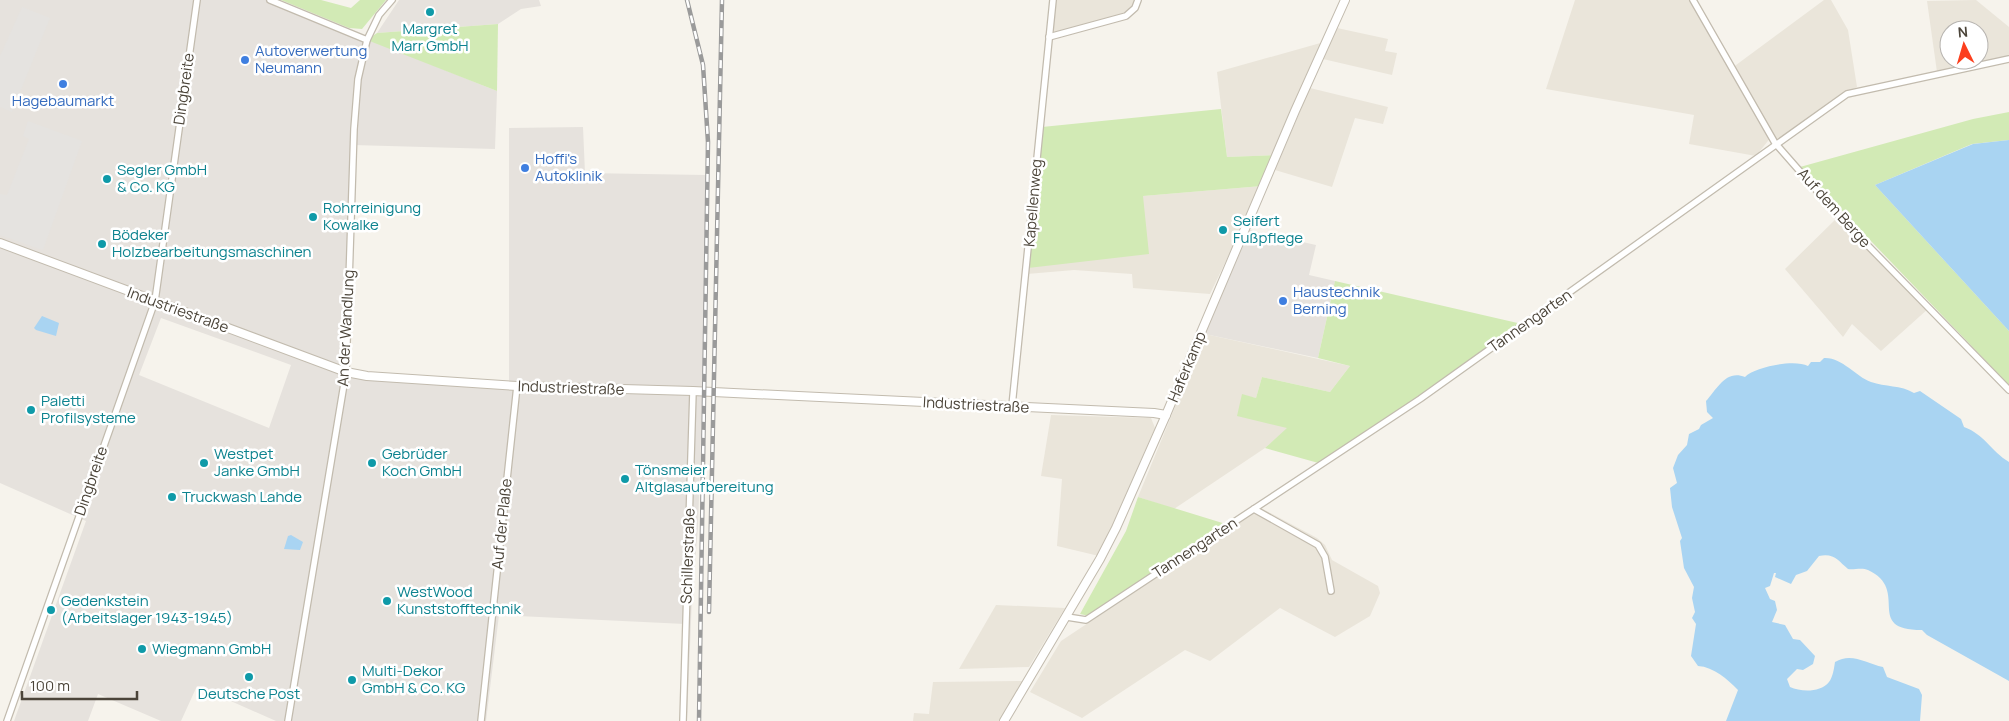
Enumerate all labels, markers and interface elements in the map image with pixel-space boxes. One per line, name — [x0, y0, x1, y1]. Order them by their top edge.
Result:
marker: Margret Marr GmbH — [424, 6, 436, 18]
place label: Margret Marr GmbH — [391, 18, 469, 56]
north arrow — [1939, 20, 1989, 70]
text: N — [1957, 22, 1969, 41]
place label: Autoverwertung Neumann — [255, 40, 367, 78]
street label: Dingbreite — [168, 51, 199, 126]
marker: Autoverwertung Neumann — [239, 54, 251, 66]
marker: Hagebaumarkt — [57, 78, 69, 90]
place label: Hagebaumarkt — [12, 90, 114, 111]
place label: Hoffi's Autoklinik — [535, 148, 603, 186]
street label: Kapellenweg — [1018, 158, 1047, 248]
place label: Segler GmbH & Co. KG — [117, 159, 207, 197]
marker: Hoffi's Autoklinik — [519, 162, 531, 174]
street label: Auf dem Berge — [1793, 163, 1876, 252]
marker: Segler GmbH & Co. KG — [101, 173, 113, 185]
place label: Rohrreinigung Kowalke — [323, 197, 421, 235]
place label: Seifert Fußpflege — [1233, 210, 1303, 248]
marker: Rohrreinigung Kowalke — [307, 211, 319, 223]
place label: Bödeker Holzbearbeitungsmaschinen — [112, 224, 312, 262]
marker: Seifert Fußpflege — [1217, 224, 1229, 236]
marker: Bödeker Holzbearbeitungsmaschinen — [96, 238, 108, 250]
street label: An der Wandlung — [332, 269, 359, 387]
street label: Industriestraße — [124, 281, 232, 338]
place label: Haustechnik Berning — [1293, 281, 1380, 319]
street label: Tannengarten — [1484, 284, 1576, 357]
marker: Haustechnik Berning — [1277, 295, 1289, 307]
street label: Haferkamp — [1162, 328, 1211, 406]
street label: Industriestraße — [517, 375, 625, 400]
place label: Paletti Profilsysteme — [41, 390, 136, 428]
street label: Industriestraße — [922, 391, 1030, 418]
marker: Paletti Profilsysteme — [25, 404, 37, 416]
street label: Dingbreite — [69, 443, 112, 518]
place label: Westpet Janke GmbH — [214, 443, 300, 481]
place label: Gebrüder Koch GmbH — [382, 443, 462, 481]
marker: Westpet Janke GmbH — [198, 457, 210, 469]
marker: Gebrüder Koch GmbH — [366, 457, 378, 469]
place label: Tönsmeier Altglasaufbereitung — [635, 459, 774, 497]
marker: Tönsmeier Altglasaufbereitung — [619, 473, 631, 485]
street label: Auf der Plaße — [486, 477, 517, 571]
place label: Truckwash Lahde — [182, 486, 302, 507]
marker: Truckwash Lahde — [166, 491, 178, 503]
street label: Schillerstraße — [675, 507, 700, 604]
street label: Tannengarten — [1148, 512, 1241, 583]
place label: WestWood Kunststofftechnik — [397, 581, 522, 619]
place label: Gedenkstein (Arbeitslager 1943-1945) — [61, 590, 233, 628]
marker: WestWood Kunststofftechnik — [381, 595, 393, 607]
marker: Gedenkstein (Arbeitslager 1943-1945) — [45, 604, 57, 616]
place label: Wiegmann GmbH — [152, 638, 271, 659]
marker: Wiegmann GmbH — [136, 643, 148, 655]
place label: Multi-Dekor GmbH & Co. KG — [362, 660, 466, 698]
scale bar — [22, 668, 138, 700]
marker: Deutsche Post — [243, 671, 255, 683]
marker: Multi-Dekor GmbH & Co. KG — [346, 674, 358, 686]
text: 100 m — [30, 675, 70, 696]
place label: Deutsche Post — [198, 683, 300, 704]

